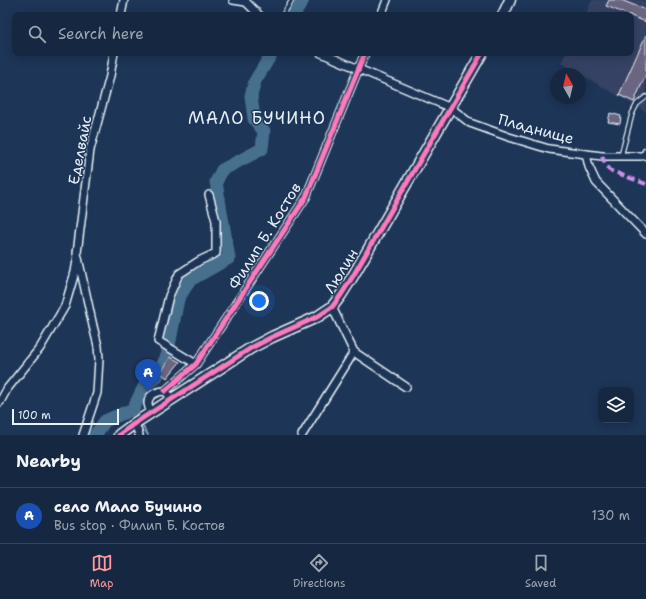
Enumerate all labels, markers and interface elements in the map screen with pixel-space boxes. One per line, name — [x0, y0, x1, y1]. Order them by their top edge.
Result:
search box — [12, 12, 634, 56]
icon: search — [26, 23, 48, 45]
text: Search here — [58, 24, 144, 44]
north arrow — [550, 68, 586, 104]
district label: МАЛО БУЧИНО — [188, 107, 326, 129]
street label: Пладнище — [496, 109, 576, 149]
street label: Еделвайс — [64, 114, 96, 186]
street label: Филип Б. Костов — [224, 179, 306, 293]
street label: Люлин — [319, 245, 363, 297]
your location — [249, 291, 269, 311]
pin: A — [135, 359, 161, 392]
map controls — [598, 387, 634, 423]
button: layers — [598, 387, 634, 423]
scale bar — [12, 407, 119, 426]
text: 100 m — [18, 408, 51, 423]
text: Nearby — [16, 450, 81, 472]
text: село Мало Бучино — [54, 497, 202, 517]
text: A — [24, 507, 34, 524]
text: 130 m — [592, 507, 630, 524]
text: Bus stop · Филип Б. Костов — [54, 517, 225, 534]
tab: Map — [90, 552, 113, 591]
tab: Directions — [293, 552, 345, 591]
tab: Saved — [525, 552, 556, 591]

